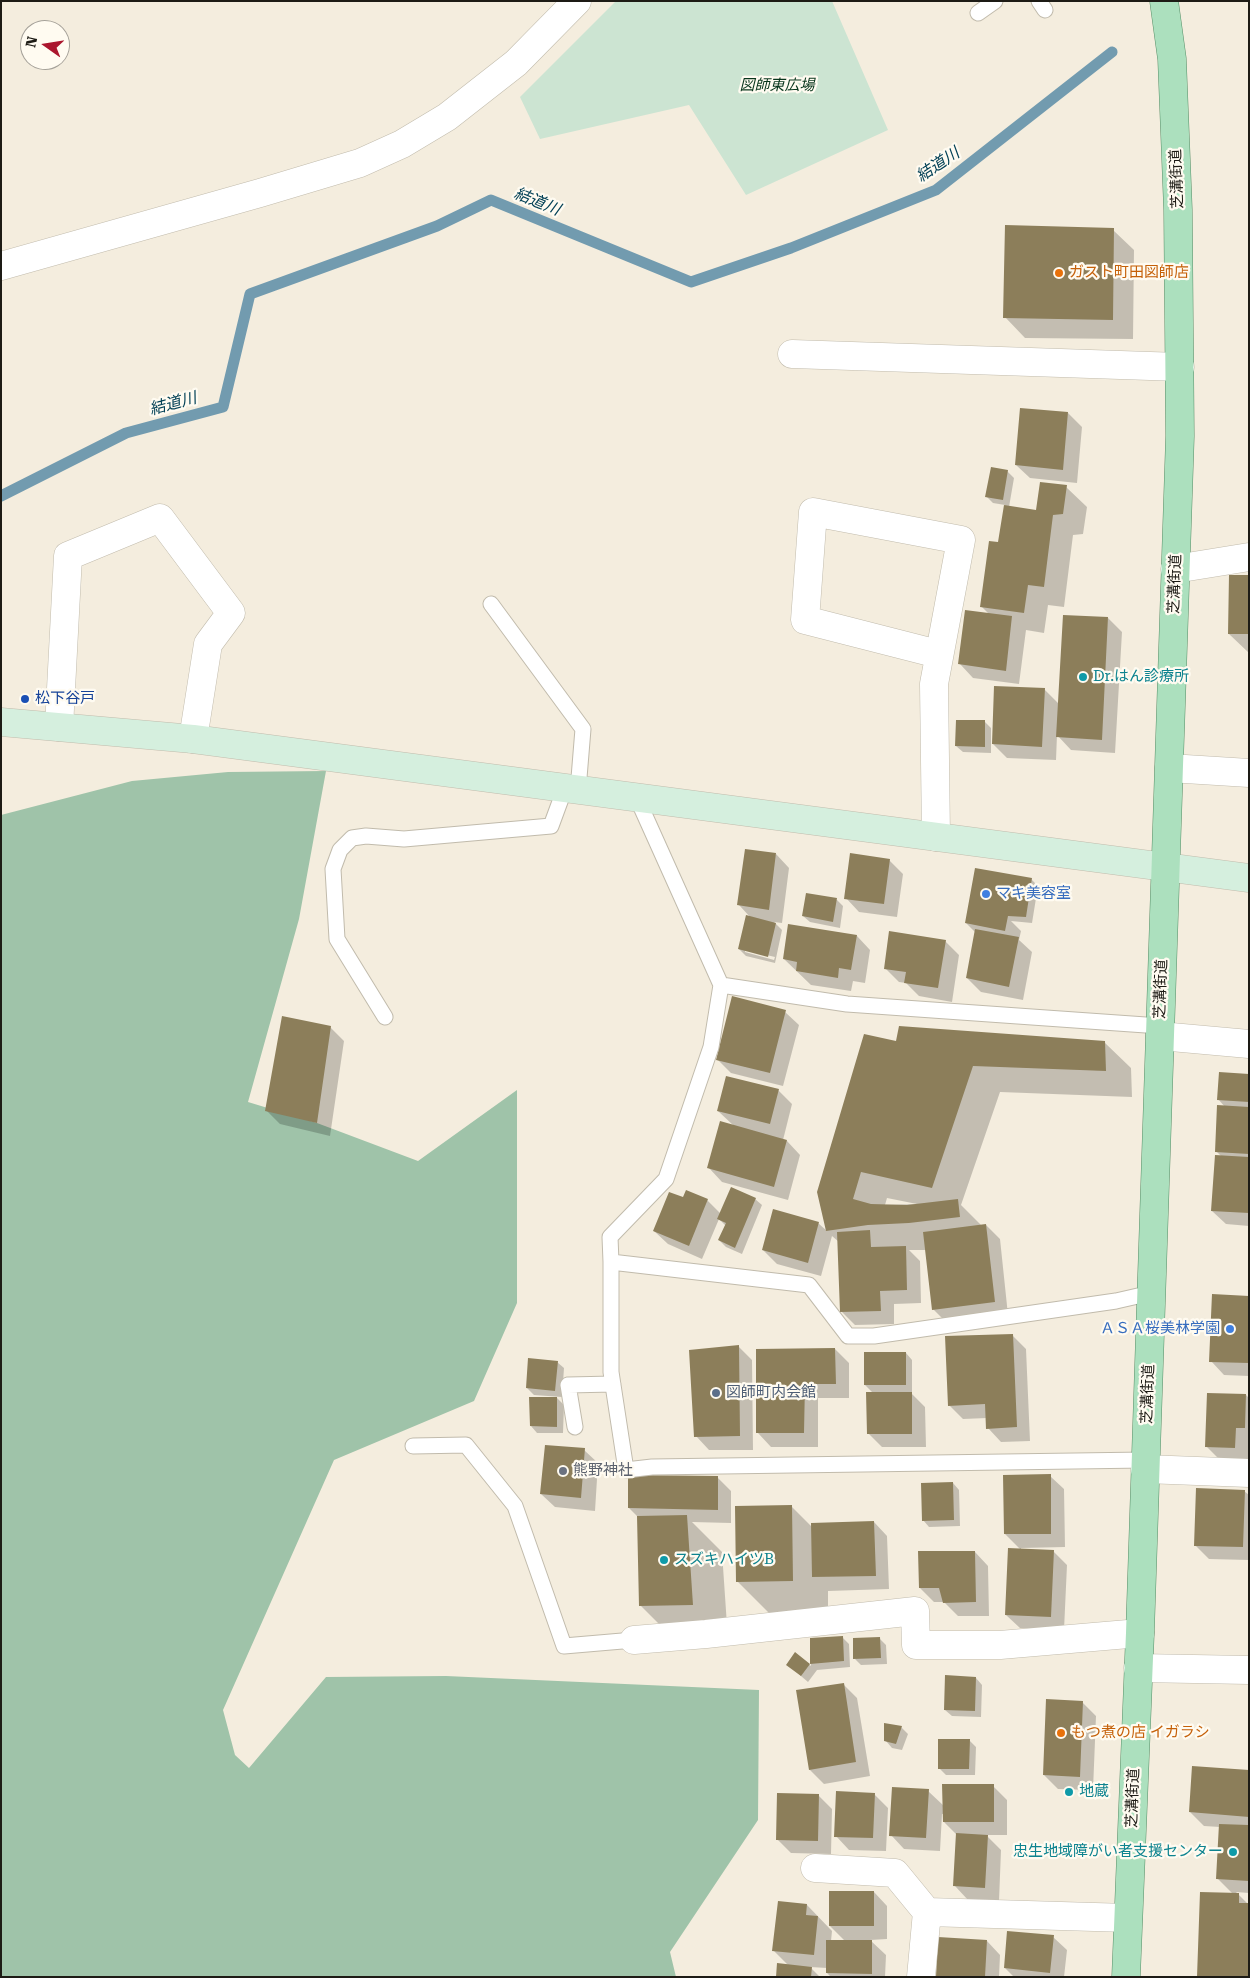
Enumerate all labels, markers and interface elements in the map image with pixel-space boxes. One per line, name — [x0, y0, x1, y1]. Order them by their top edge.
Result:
north arrow — [20, 20, 70, 70]
text: N — [22, 35, 40, 49]
park label: 図師東広場 — [740, 77, 814, 95]
water label: 結道川 — [913, 144, 963, 186]
street label: 芝溝街道 — [1167, 149, 1187, 209]
water label: 結道川 — [511, 184, 563, 220]
place label: ガスト町田図師店 — [1069, 264, 1189, 282]
marker: ガスト町田図師店 — [1053, 267, 1065, 279]
water label: 結道川 — [147, 389, 199, 419]
street label: 芝溝街道 — [1165, 554, 1185, 614]
place label: Dr.はん診療所 — [1093, 668, 1189, 686]
marker: Dr.はん診療所 — [1077, 671, 1089, 683]
place label: 松下谷戸 — [35, 690, 95, 708]
marker: 松下谷戸 — [19, 693, 31, 705]
place label: マキ美容室 — [996, 885, 1071, 903]
marker: マキ美容室 — [980, 888, 992, 900]
street label: 芝溝街道 — [1151, 959, 1171, 1019]
place label: ＡＳＡ桜美林学園 — [1100, 1320, 1220, 1338]
marker: ＡＳＡ桜美林学園 — [1224, 1323, 1236, 1335]
street label: 芝溝街道 — [1138, 1364, 1158, 1424]
place label: 図師町内会館 — [726, 1384, 816, 1402]
marker: 図師町内会館 — [710, 1387, 722, 1399]
place label: 熊野神社 — [573, 1462, 633, 1480]
marker: 熊野神社 — [557, 1465, 569, 1477]
place label: スズキハイツB — [674, 1551, 774, 1569]
marker: スズキハイツB — [658, 1554, 670, 1566]
place label: もつ煮の店 イガラシ — [1071, 1724, 1210, 1742]
marker: もつ煮の店 イガラシ — [1055, 1727, 1067, 1739]
street label: 芝溝街道 — [1123, 1768, 1143, 1828]
place label: 地蔵 — [1079, 1783, 1109, 1801]
marker: 地蔵 — [1063, 1786, 1075, 1798]
place label: 忠生地域障がい者支援センター — [1013, 1843, 1223, 1861]
marker: 忠生地域障がい者支援センター — [1227, 1846, 1239, 1858]

